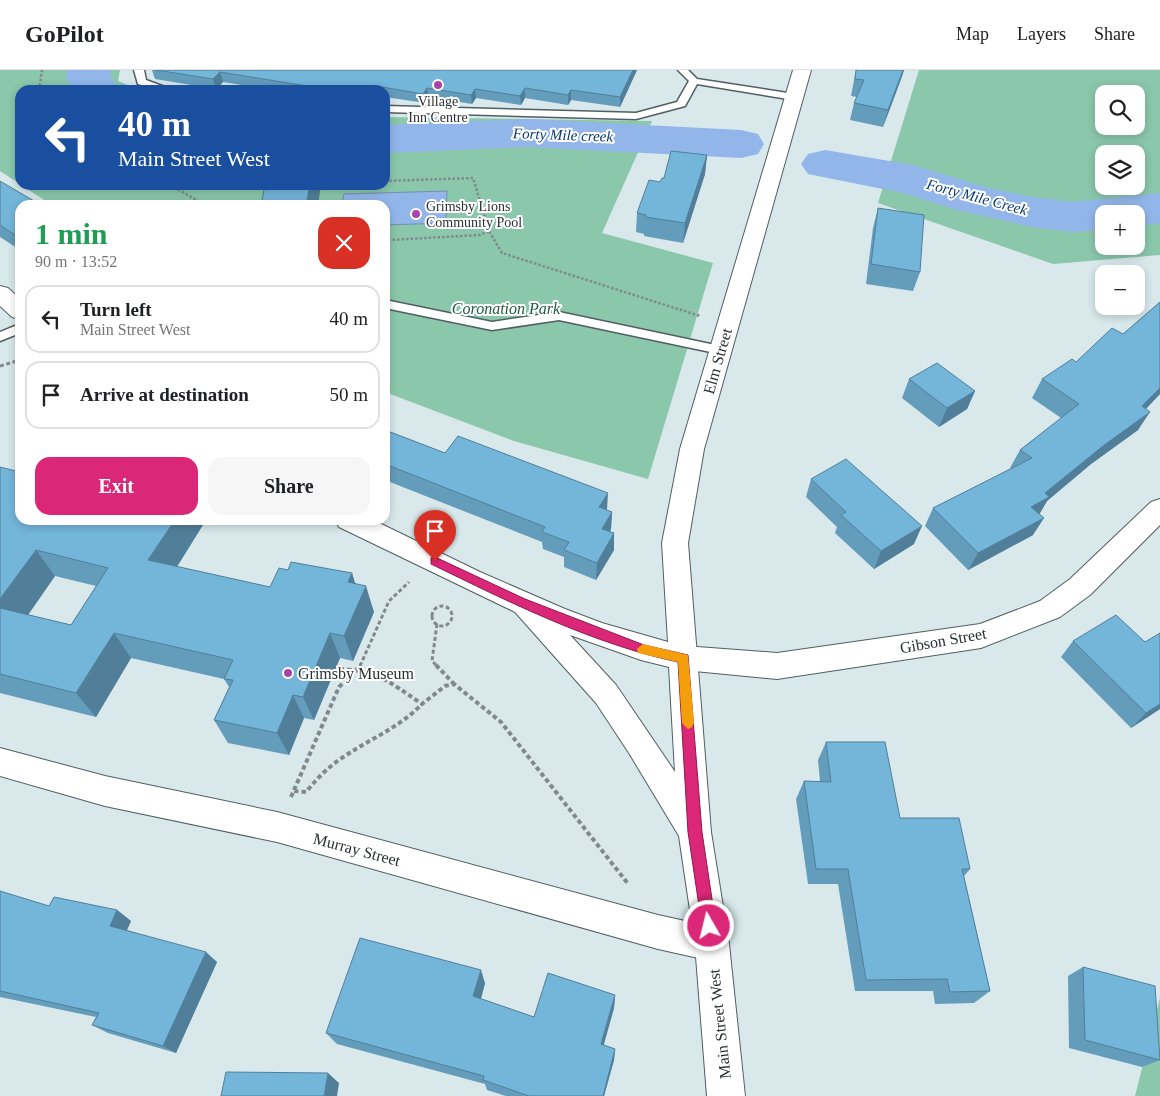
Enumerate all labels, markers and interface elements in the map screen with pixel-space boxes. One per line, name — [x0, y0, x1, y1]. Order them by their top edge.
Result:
text: GoPilot — [25, 21, 104, 47]
text: Map — [956, 24, 989, 44]
text: Layers — [1017, 24, 1066, 44]
text: Share — [1094, 24, 1135, 44]
marker: Village Inn Centre — [432, 79, 444, 91]
map controls — [1095, 85, 1145, 315]
button: search — [1095, 85, 1145, 135]
place label: Village Inn Centre — [408, 94, 468, 125]
icon: left — [35, 105, 100, 170]
text: 40 m — [118, 105, 191, 144]
water label: Forty Mile creek — [512, 125, 614, 145]
button: layers — [1095, 145, 1145, 195]
text: Main Street West — [118, 146, 270, 171]
water label: Forty Mile Creek — [924, 176, 1029, 218]
place label: Grimsby Lions Community Pool — [426, 199, 522, 230]
button: + — [1095, 205, 1145, 255]
marker: Grimsby Lions Community Pool — [410, 208, 422, 220]
text: 1 min — [35, 217, 108, 250]
button: close — [318, 217, 370, 269]
text: 90 m · 13:52 — [35, 253, 117, 270]
button: − — [1095, 265, 1145, 315]
text: Turn left — [80, 299, 152, 320]
park label: Coronation Park — [452, 300, 561, 317]
icon: left — [37, 305, 65, 333]
text: 40 m — [329, 308, 368, 329]
text: Main Street West — [80, 321, 190, 338]
street label: Elm Street — [700, 326, 735, 396]
icon: arrive — [37, 381, 65, 409]
text: Arrive at destination — [80, 384, 249, 405]
text: 50 m — [329, 384, 368, 405]
button: Exit — [35, 457, 198, 515]
button: Share — [208, 457, 370, 515]
pin — [414, 510, 456, 561]
icon: arrive — [421, 517, 449, 545]
street label: Gibson Street — [899, 624, 988, 656]
place label: Grimsby Museum — [298, 665, 415, 683]
marker: Grimsby Museum — [282, 667, 294, 679]
street label: Murray Street — [311, 830, 403, 870]
position arrow — [682, 899, 734, 951]
street label: Main Street West — [705, 968, 734, 1080]

